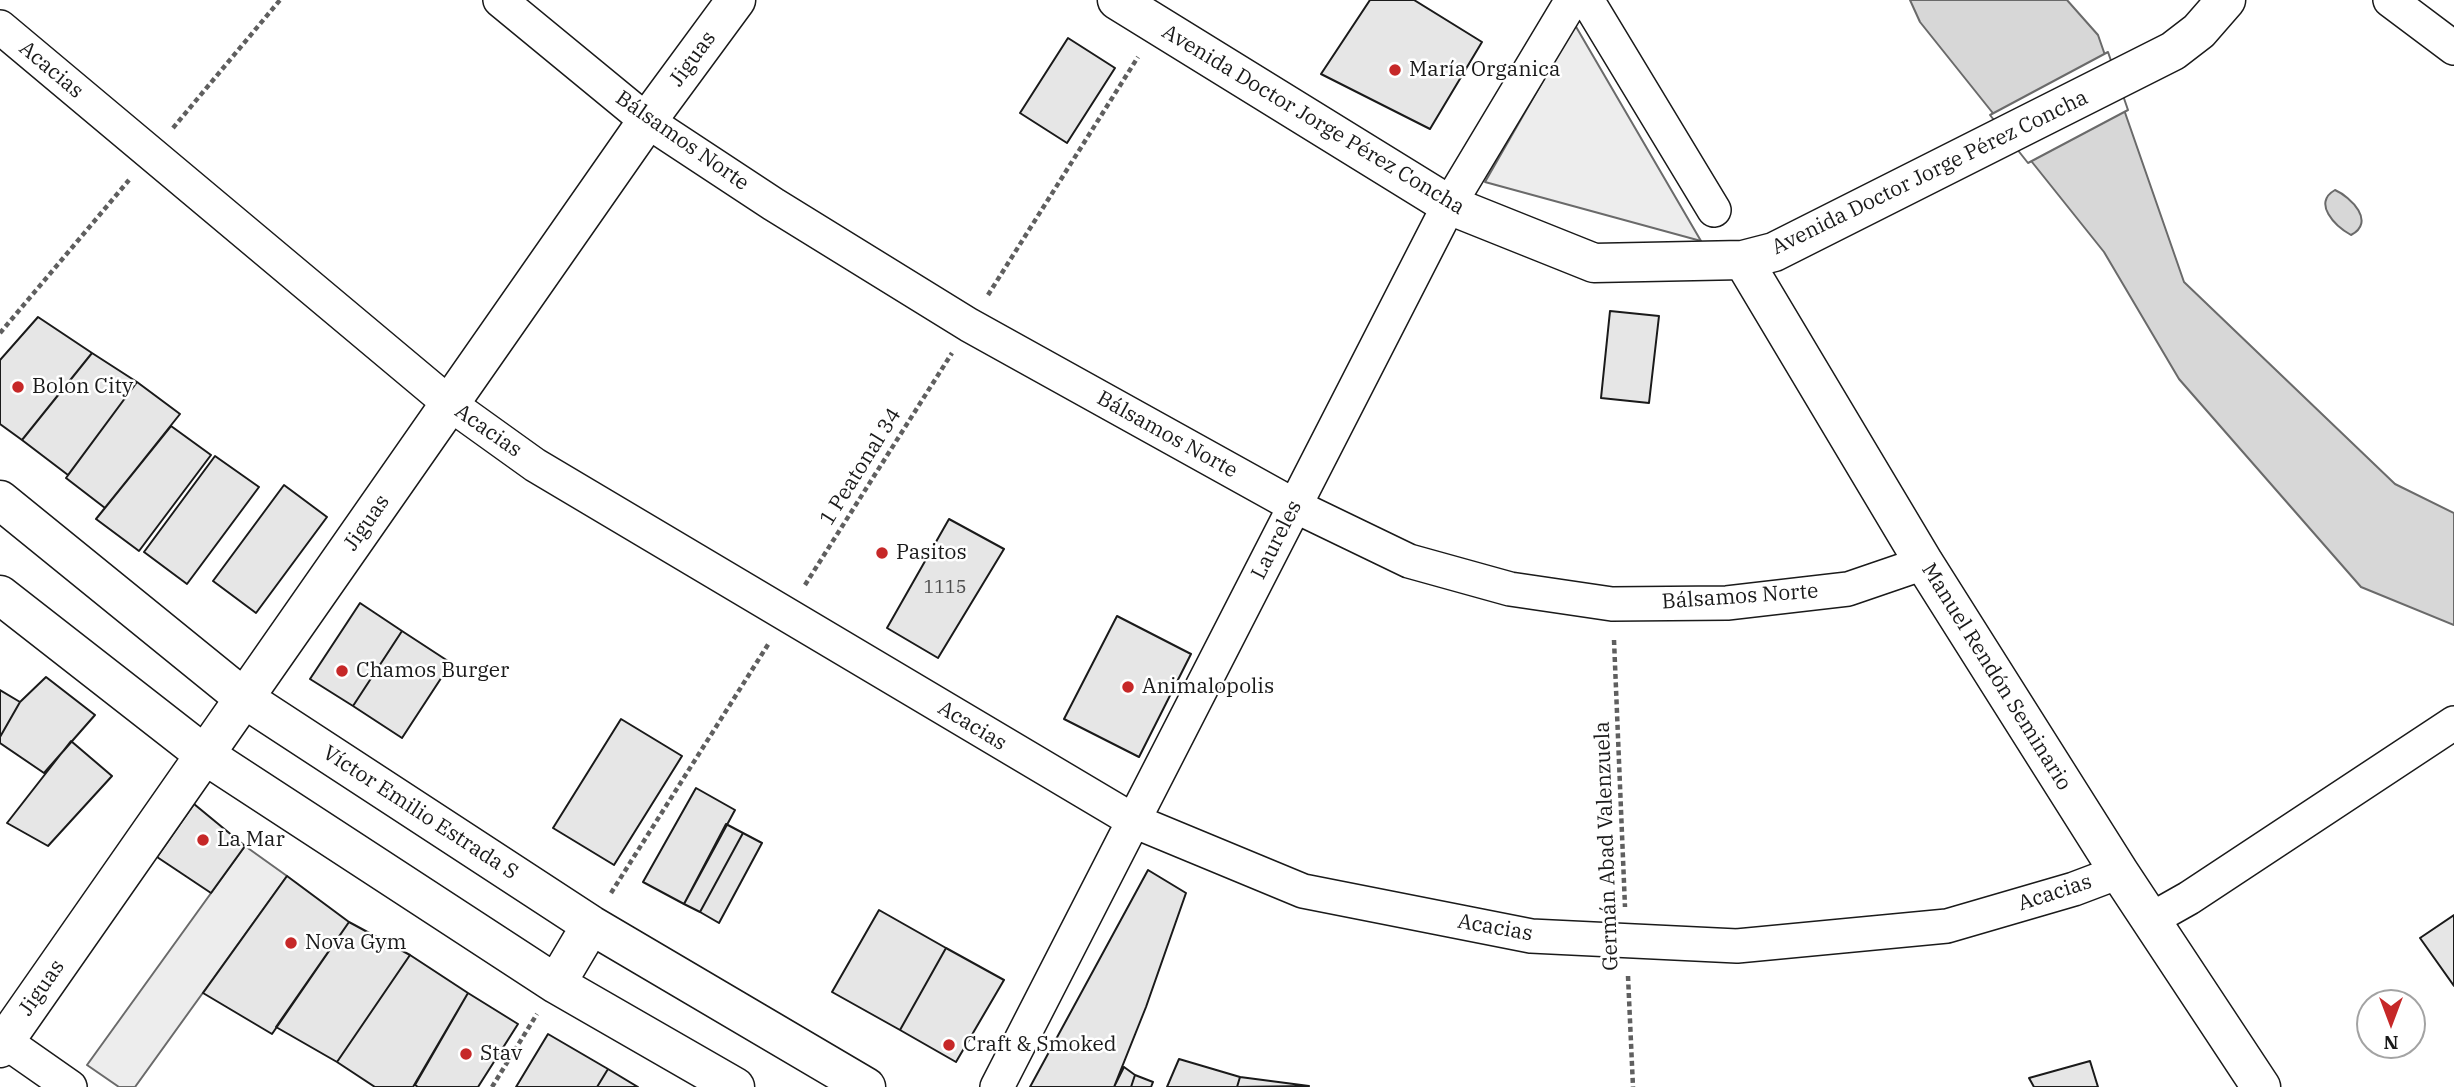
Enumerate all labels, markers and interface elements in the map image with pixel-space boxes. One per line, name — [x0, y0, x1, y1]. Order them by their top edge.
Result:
street label: Avenida Doctor Jorge Pérez Concha — [1157, 19, 1469, 221]
street label: Jiguas — [664, 26, 722, 92]
street label: Acacias — [14, 36, 88, 104]
place label: María Organica — [1409, 57, 1560, 83]
marker: María Organica — [1387, 62, 1403, 78]
street label: Avenida Doctor Jorge Pérez Concha — [1768, 85, 2092, 261]
street label: Bálsamos Norte — [611, 86, 753, 196]
place label: Bolon City — [32, 374, 133, 400]
marker: Bolon City — [10, 379, 26, 395]
street label: Bálsamos Norte — [1092, 386, 1242, 484]
street label: Acacias — [450, 399, 526, 463]
street label: 1 Peatonal 34 — [815, 404, 907, 530]
street label: Jiguas — [339, 490, 395, 556]
street label: Laureles — [1246, 496, 1308, 584]
place label: Pasitos — [896, 540, 967, 566]
marker: Pasitos — [874, 545, 890, 561]
street label: Manuel Rendón Seminario — [1916, 559, 2076, 795]
house number: 1115 — [923, 577, 967, 599]
street label: Bálsamos Norte — [1661, 579, 1819, 615]
place label: Chamos Burger — [356, 658, 509, 684]
marker: Chamos Burger — [334, 663, 350, 679]
place label: Animalopolis — [1142, 674, 1274, 700]
marker: Animalopolis — [1120, 679, 1136, 695]
street label: Acacias — [933, 696, 1011, 756]
street label: Germán Abad Valenzuela — [1590, 721, 1624, 971]
street label: Víctor Emilio Estrada S — [318, 741, 522, 885]
place label: La Mar — [217, 827, 285, 853]
marker: La Mar — [195, 832, 211, 848]
street label: Acacias — [2015, 869, 2095, 917]
street label: Acacias — [1456, 909, 1534, 947]
place label: Nova Gym — [305, 930, 407, 956]
marker: Nova Gym — [283, 935, 299, 951]
street label: Jiguas — [14, 955, 70, 1021]
north arrow — [2356, 989, 2426, 1059]
text: N — [2383, 1031, 2399, 1055]
place label: Craft & Smoked — [963, 1032, 1117, 1058]
marker: Craft & Smoked — [941, 1037, 957, 1053]
place label: Stav — [480, 1041, 522, 1067]
marker: Stav — [458, 1046, 474, 1062]

